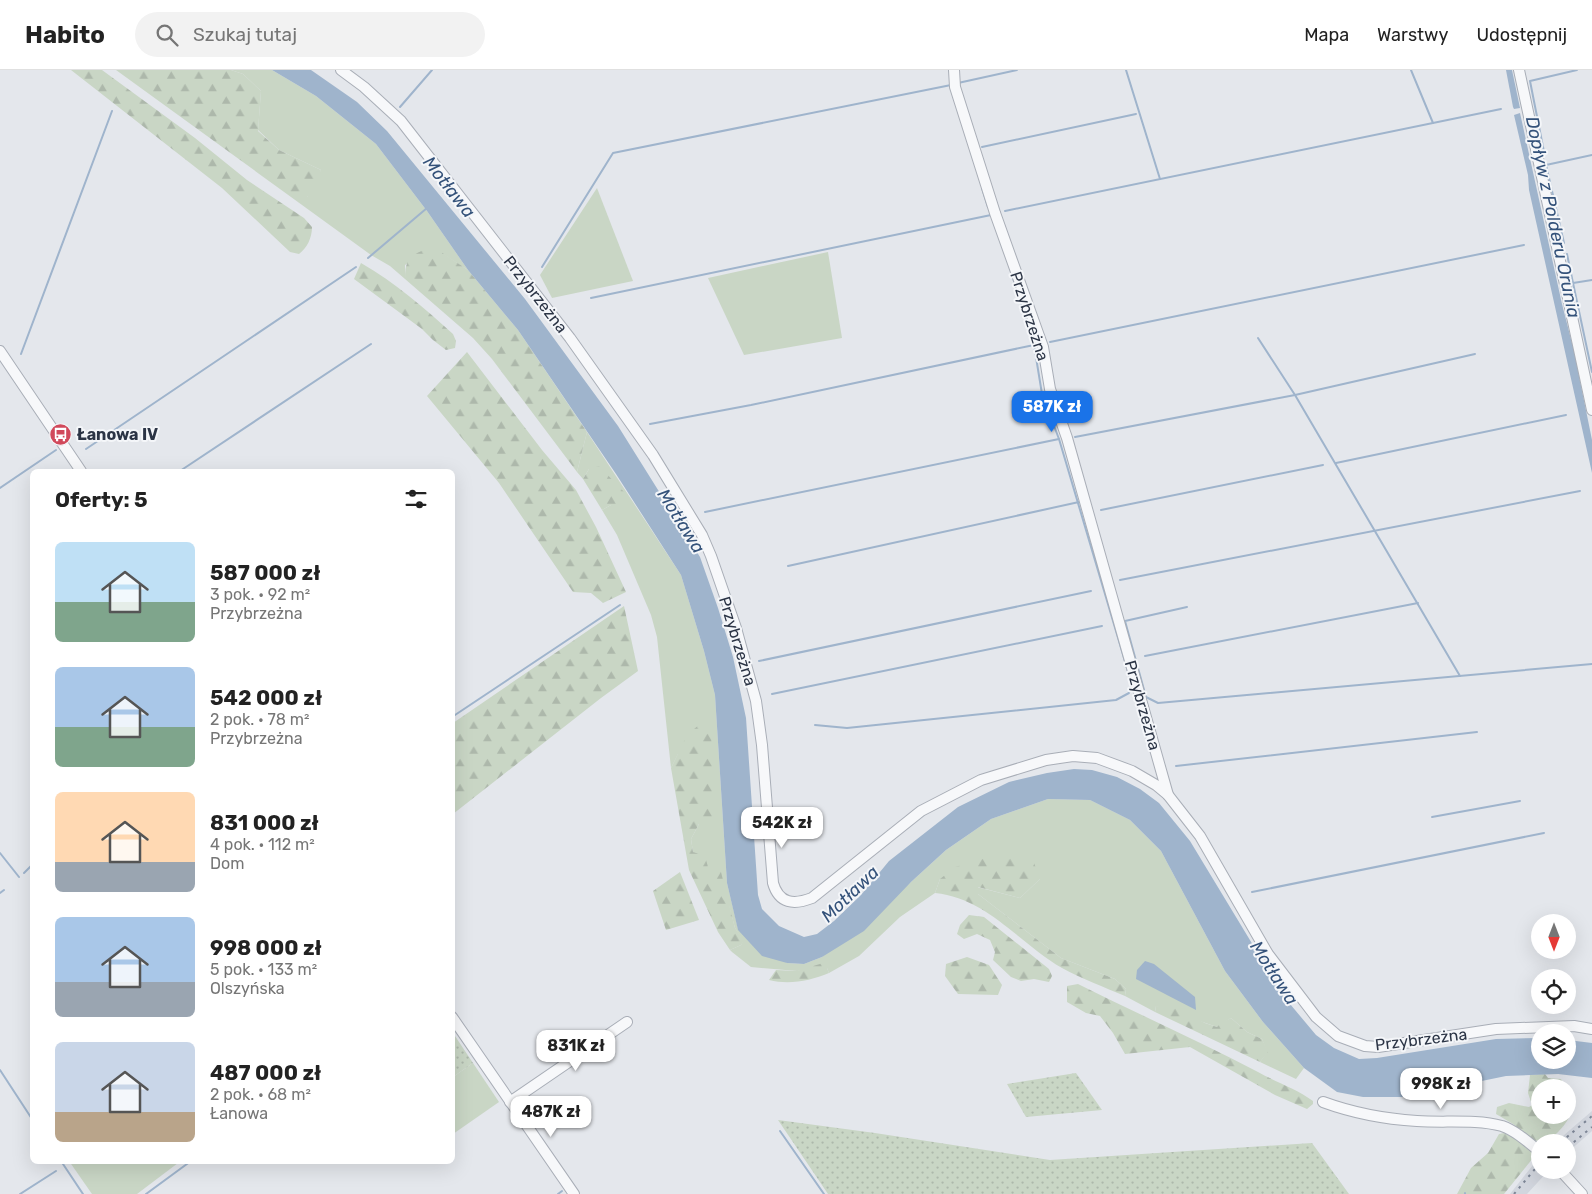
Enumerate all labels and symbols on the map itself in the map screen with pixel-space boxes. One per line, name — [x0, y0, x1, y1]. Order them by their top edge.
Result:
water label: Dopływ z Polderu Orunia — [1521, 114, 1585, 320]
water label: Motława — [418, 152, 480, 222]
street label: Przybrzeżna — [500, 252, 572, 337]
street label: Przybrzeżna — [1006, 269, 1053, 363]
pin: 587K zł — [1006, 390, 1098, 433]
bus stop icon: Łanowa IV — [49, 422, 73, 446]
place label: Łanowa IV — [77, 425, 158, 444]
water label: Motława — [653, 485, 710, 558]
street label: Przybrzeżna — [715, 594, 760, 688]
street label: Przybrzeżna — [1121, 658, 1164, 752]
pin: 542K zł — [736, 806, 828, 849]
water label: Motława — [816, 861, 884, 927]
north arrow — [1531, 914, 1576, 959]
water label: Motława — [1245, 937, 1303, 1010]
street label: Przybrzeżna — [1374, 1024, 1468, 1055]
pin: 831K zł — [530, 1030, 622, 1072]
pin: 998K zł — [1395, 1068, 1487, 1110]
pin: 487K zł — [505, 1096, 597, 1138]

